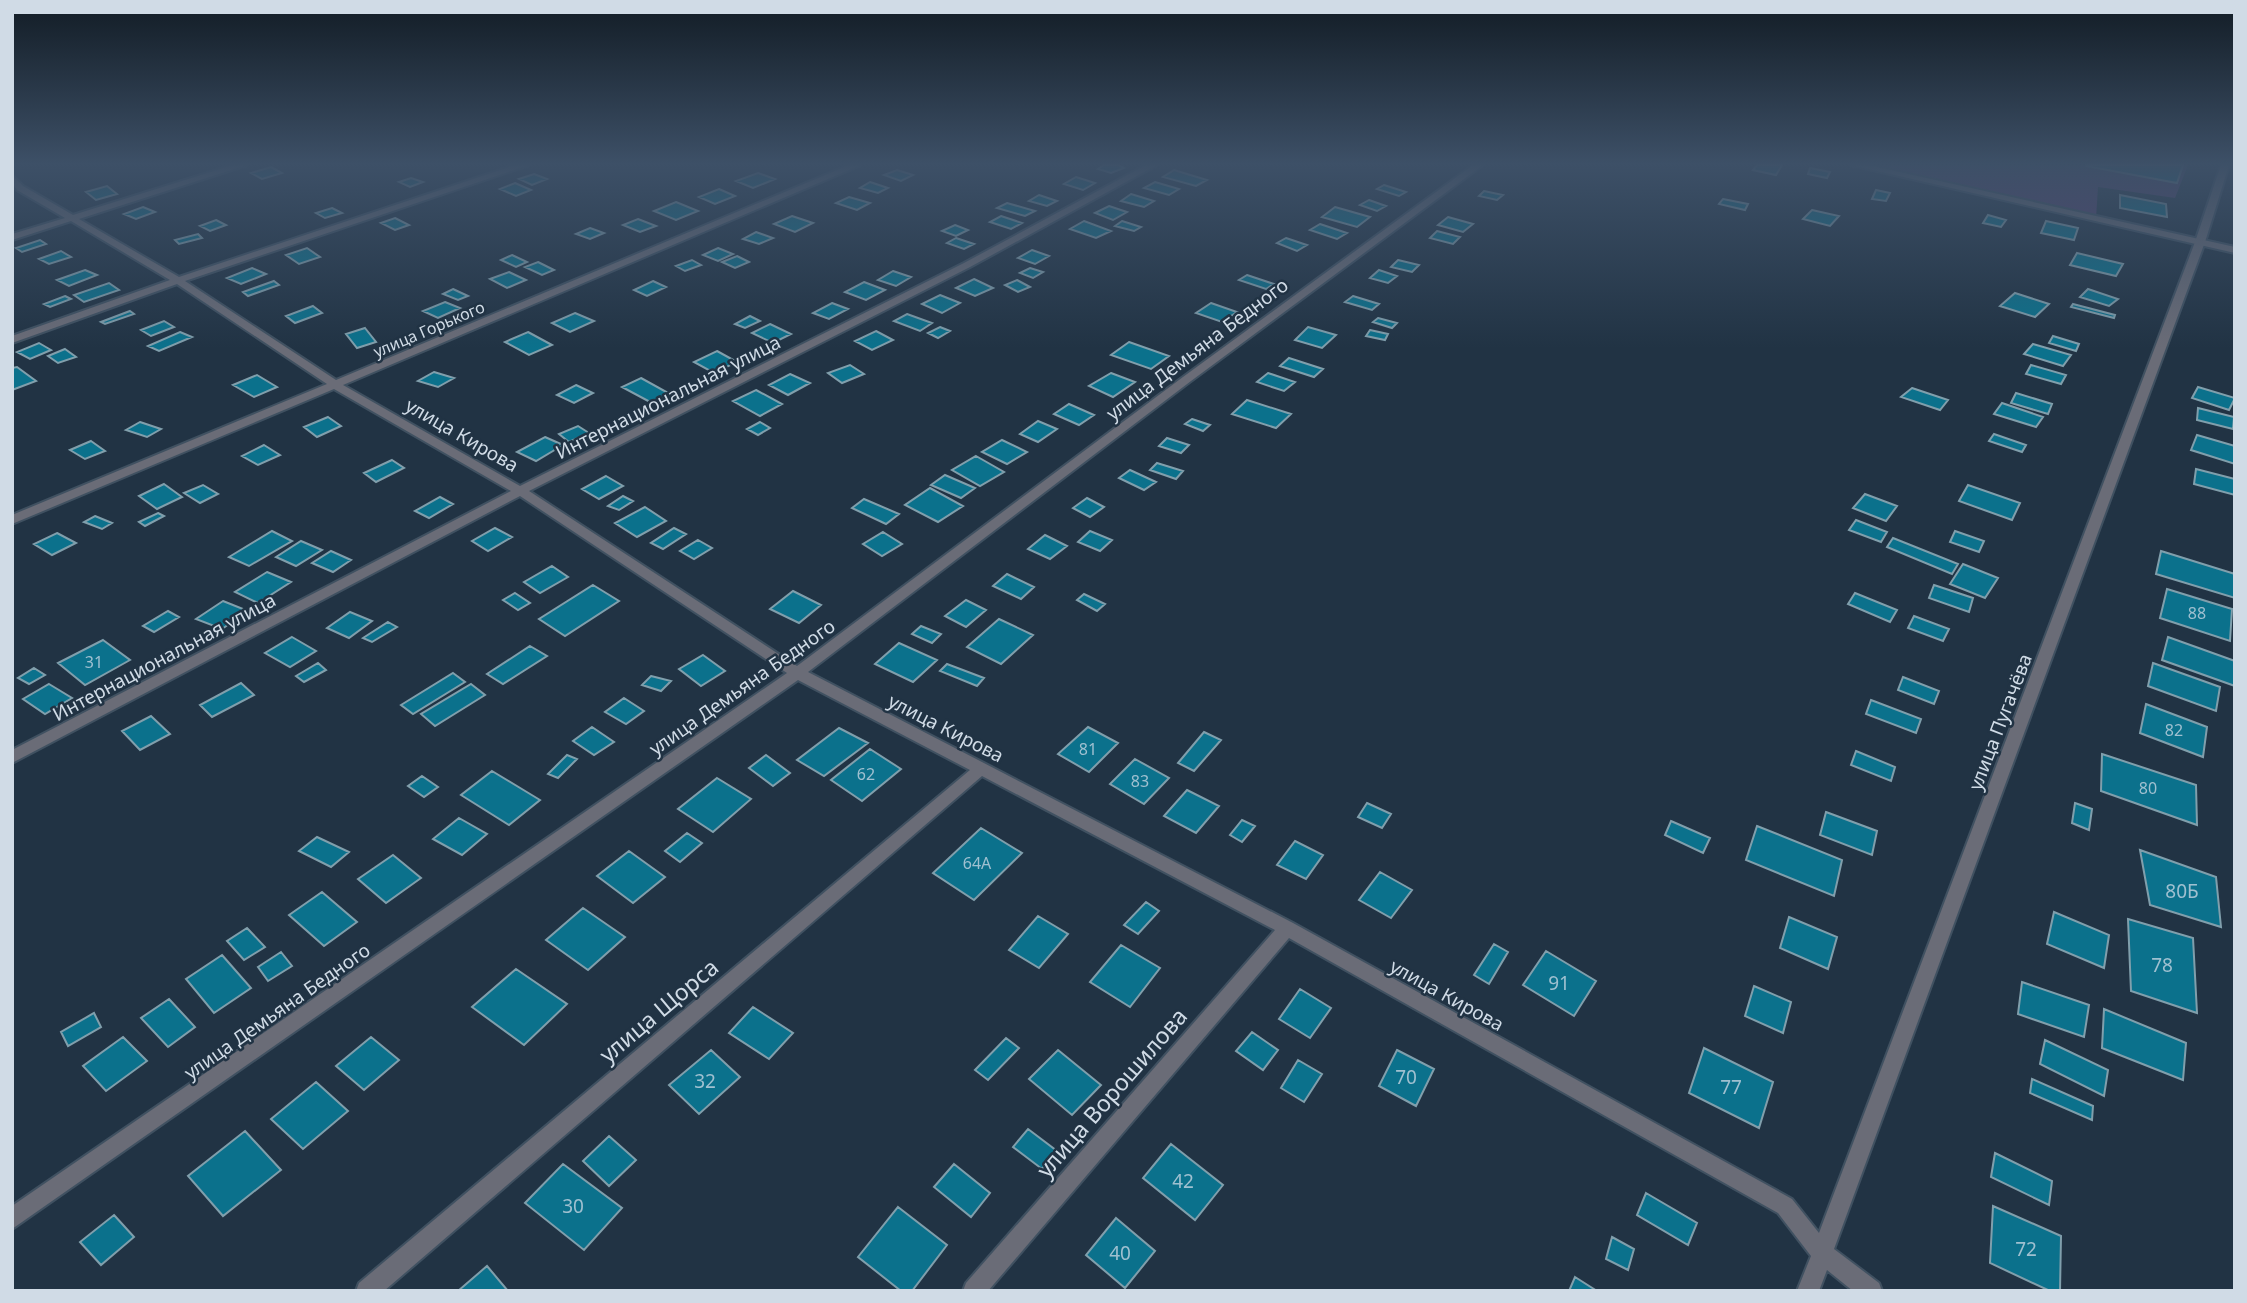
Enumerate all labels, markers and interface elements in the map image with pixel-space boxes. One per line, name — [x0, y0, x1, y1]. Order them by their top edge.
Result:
street label: улица Демьяна Бедного — [1101, 272, 1293, 426]
street label: улица Горького — [370, 296, 488, 362]
street label: Интернациональная улица — [551, 329, 785, 465]
street label: улица Кирова — [401, 392, 523, 478]
street label: Интернациональная улица — [48, 587, 280, 727]
house number: 88 — [2188, 602, 2206, 624]
street label: улица Демьяна Бедного — [644, 613, 840, 761]
street label: улица Пугачёва — [1962, 650, 2038, 794]
house number: 31 — [85, 651, 103, 673]
street label: улица Кирова — [884, 688, 1008, 768]
house number: 82 — [2165, 719, 2183, 741]
house number: 81 — [1079, 738, 1097, 760]
house number: 62 — [857, 763, 875, 785]
house number: 83 — [1131, 770, 1149, 792]
house number: 80 — [2139, 777, 2157, 799]
house number: 64А — [963, 852, 992, 874]
house number: 80Б — [2165, 878, 2199, 904]
street label: улица Демьяна Бедного — [179, 937, 375, 1085]
street label: улица Щорса — [592, 951, 725, 1070]
house number: 78 — [2151, 952, 2173, 978]
street label: улица Кирова — [1385, 953, 1509, 1037]
house number: 91 — [1548, 970, 1570, 996]
street label: улица Ворошилова — [1029, 1001, 1194, 1184]
house number: 70 — [1395, 1064, 1417, 1090]
house number: 32 — [694, 1068, 716, 1094]
house number: 77 — [1720, 1074, 1742, 1100]
house number: 42 — [1172, 1168, 1194, 1194]
house number: 30 — [562, 1193, 584, 1219]
house number: 72 — [2015, 1236, 2037, 1262]
house number: 40 — [1109, 1240, 1131, 1266]

